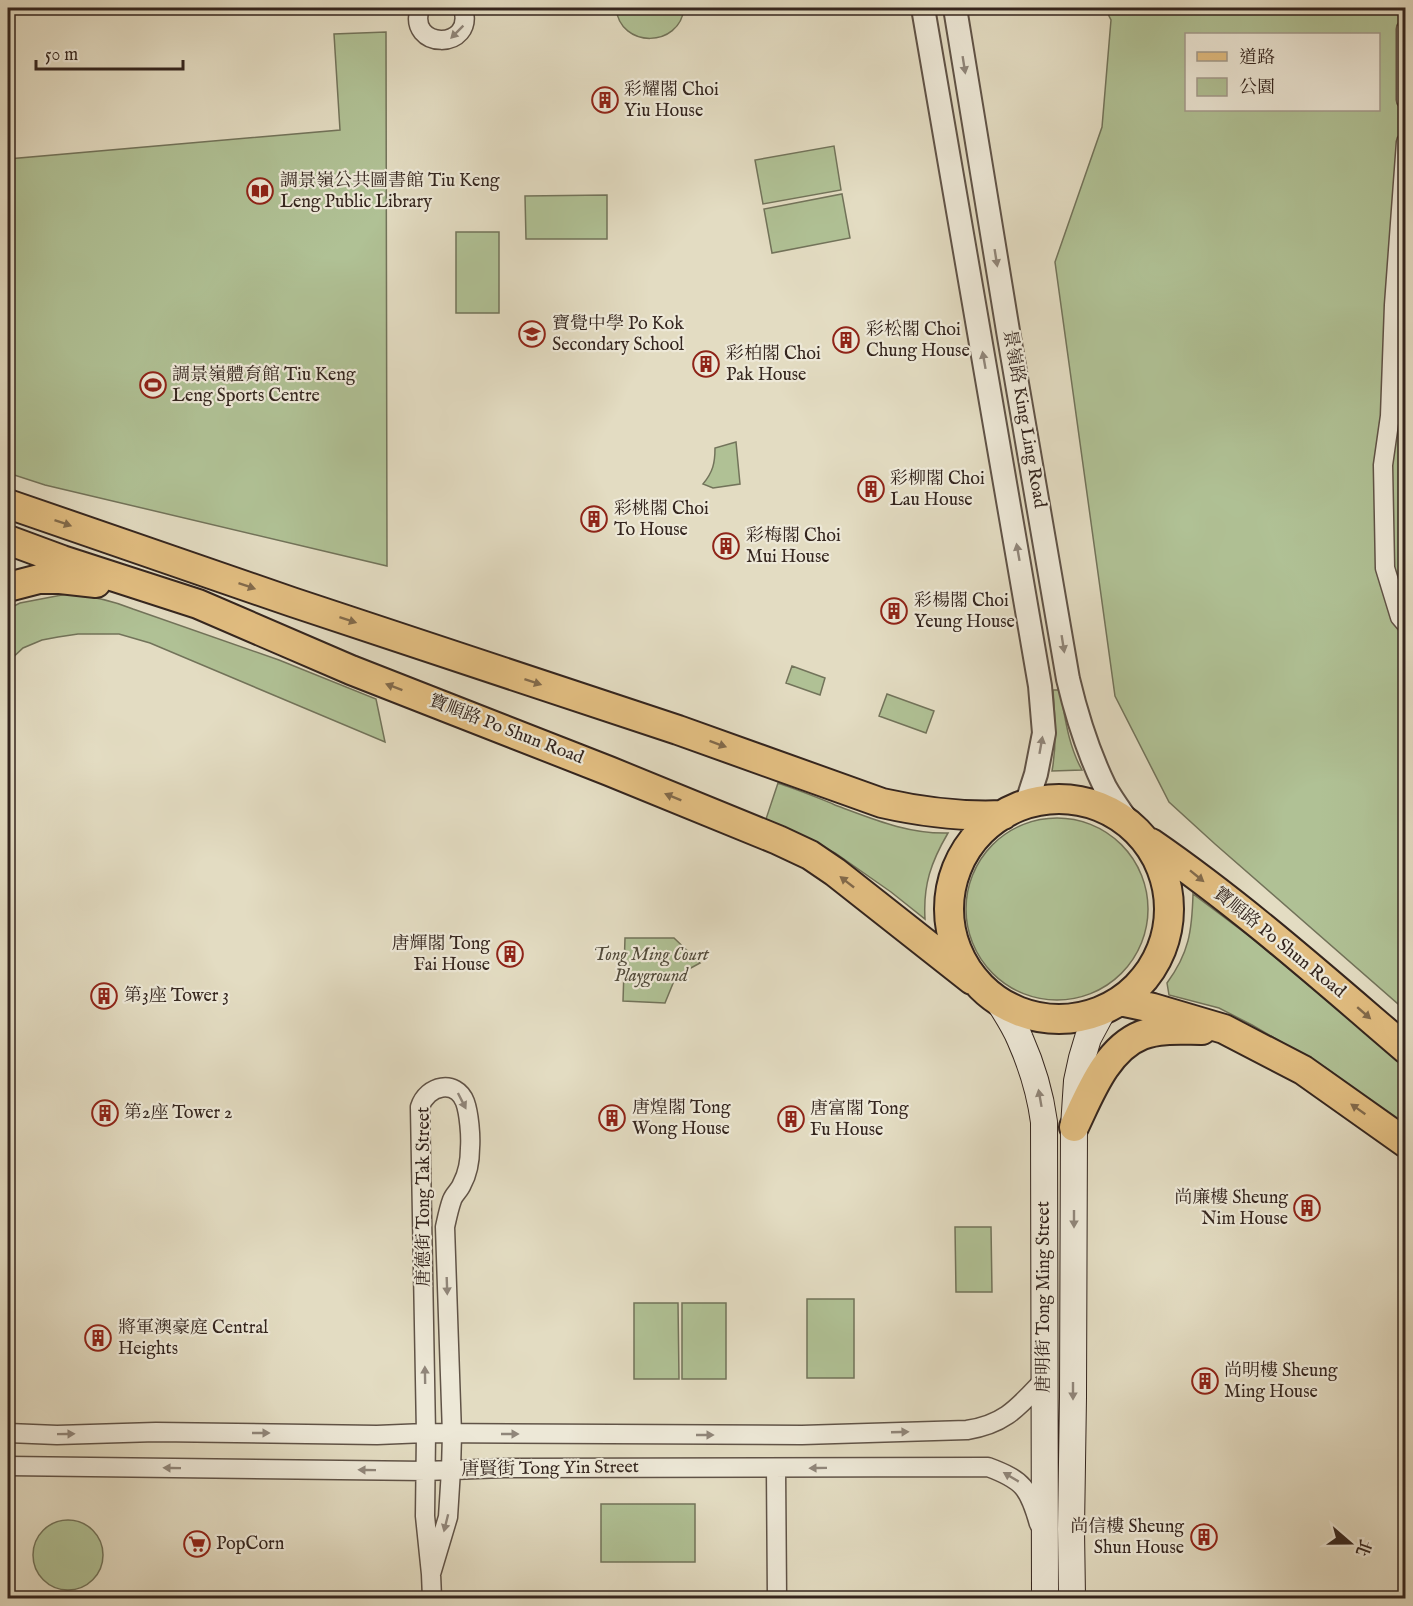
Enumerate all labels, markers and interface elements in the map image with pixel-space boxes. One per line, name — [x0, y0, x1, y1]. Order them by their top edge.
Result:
one-way arrow — [449, 25, 464, 39]
scale bar — [36, 33, 183, 71]
legend — [1185, 33, 1380, 111]
text: 50 m — [45, 44, 78, 67]
text: 道路 — [1239, 47, 1275, 70]
one-way arrow — [960, 56, 969, 75]
text: 公園 — [1239, 77, 1275, 100]
place label: 彩耀閣 Choi Yiu House — [624, 79, 719, 123]
building icon: 彩耀閣 Choi Yiu House — [590, 85, 620, 115]
place label: 調景嶺公共圖書館 Tiu Keng Leng Public Library — [280, 170, 500, 214]
library icon: 調景嶺公共圖書館 Tiu Keng Leng Public Library — [245, 176, 275, 206]
one-way arrow — [992, 248, 1001, 267]
place label: 寶覺中學 Po Kok Secondary School — [552, 313, 684, 357]
school or university icon: 寶覺中學 Po Kok Secondary School — [517, 319, 547, 349]
place label: 彩松閣 Choi Chung House — [866, 319, 970, 363]
building icon: 彩松閣 Choi Chung House — [831, 325, 861, 355]
street label: 景嶺路 King Ling Road — [997, 328, 1051, 510]
place label: 彩柏閣 Choi Pak House — [726, 343, 821, 387]
building icon: 彩柏閣 Choi Pak House — [691, 349, 721, 379]
one-way arrow — [979, 351, 988, 370]
place label: 調景嶺體育館 Tiu Keng Leng Sports Centre — [172, 364, 356, 408]
sports icon: 調景嶺體育館 Tiu Keng Leng Sports Centre — [138, 370, 168, 400]
place label: 彩柳閣 Choi Lau House — [890, 468, 985, 512]
building icon: 彩柳閣 Choi Lau House — [856, 474, 886, 504]
place label: 彩桃閣 Choi To House — [614, 498, 709, 542]
building icon: 彩桃閣 Choi To House — [579, 504, 609, 534]
one-way arrow — [54, 518, 72, 528]
place label: 彩梅閣 Choi Mui House — [746, 525, 841, 569]
building icon: 彩梅閣 Choi Mui House — [711, 531, 741, 561]
one-way arrow — [1013, 543, 1022, 562]
one-way arrow — [238, 582, 256, 592]
place label: 彩楊閣 Choi Yeung House — [914, 590, 1015, 634]
building icon: 彩楊閣 Choi Yeung House — [879, 596, 909, 626]
one-way arrow — [339, 616, 357, 626]
one-way arrow — [1058, 635, 1067, 654]
one-way arrow — [524, 678, 542, 687]
one-way arrow — [384, 681, 402, 691]
street label: 寶順路 Po Shun Road — [425, 690, 587, 770]
one-way arrow — [1037, 736, 1046, 755]
one-way arrow — [709, 739, 727, 749]
one-way arrow — [663, 792, 681, 802]
one-way arrow — [1189, 869, 1204, 882]
one-way arrow — [839, 876, 855, 889]
street label: 寶順路 Po Shun Road — [1208, 883, 1350, 1004]
place label: 唐輝閣 Tong Fai House — [392, 933, 490, 977]
building icon: 唐輝閣 Tong Fai House — [495, 939, 525, 969]
park label: Tong Ming Court Playground — [593, 944, 710, 988]
building icon: 第3座 Tower 3 — [89, 981, 119, 1011]
place label: 第3座 Tower 3 — [124, 985, 229, 1008]
one-way arrow — [1356, 1006, 1371, 1019]
one-way arrow — [1035, 1089, 1044, 1108]
one-way arrow — [457, 1093, 467, 1110]
place label: 唐煌閣 Tong Wong House — [632, 1097, 731, 1141]
building icon: 第2座 Tower 2 — [90, 1098, 120, 1128]
place label: 唐富閣 Tong Fu House — [810, 1098, 909, 1142]
place label: 第2座 Tower 2 — [124, 1102, 232, 1125]
building icon: 唐煌閣 Tong Wong House — [597, 1103, 627, 1133]
one-way arrow — [1350, 1103, 1366, 1115]
building icon: 唐富閣 Tong Fu House — [776, 1104, 806, 1134]
street label: 唐德街 Tong Tak Street — [413, 1107, 436, 1287]
place label: 尚廉樓 Sheung Nim House — [1174, 1187, 1288, 1231]
building icon: 尚廉樓 Sheung Nim House — [1292, 1193, 1322, 1223]
street label: 唐明街 Tong Ming Street — [1033, 1201, 1056, 1393]
one-way arrow — [1069, 1210, 1079, 1229]
one-way arrow — [442, 1276, 452, 1295]
place label: 將軍澳豪庭 Central Heights — [118, 1317, 268, 1361]
building icon: 將軍澳豪庭 Central Heights — [83, 1323, 113, 1353]
place label: 尚明樓 Sheung Ming House — [1224, 1360, 1338, 1404]
one-way arrow — [420, 1365, 430, 1384]
building icon: 尚明樓 Sheung Ming House — [1190, 1366, 1220, 1396]
one-way arrow — [1068, 1381, 1078, 1400]
one-way arrow — [251, 1428, 270, 1438]
one-way arrow — [891, 1428, 910, 1437]
one-way arrow — [501, 1429, 520, 1439]
one-way arrow — [56, 1430, 75, 1439]
one-way arrow — [696, 1430, 715, 1440]
street label: 唐賢街 Tong Yin Street — [461, 1456, 639, 1482]
one-way arrow — [163, 1463, 182, 1473]
one-way arrow — [809, 1463, 828, 1473]
one-way arrow — [358, 1465, 377, 1475]
one-way arrow — [1002, 1472, 1019, 1483]
north arrow — [1320, 1513, 1380, 1573]
one-way arrow — [440, 1514, 450, 1532]
place label: 尚信樓 Sheung Shun House — [1070, 1516, 1184, 1560]
building icon: 尚信樓 Sheung Shun House — [1189, 1522, 1219, 1552]
supermarket icon: PopCorn — [182, 1529, 212, 1559]
place label: PopCorn — [216, 1533, 285, 1556]
text: 北 — [1350, 1537, 1374, 1558]

